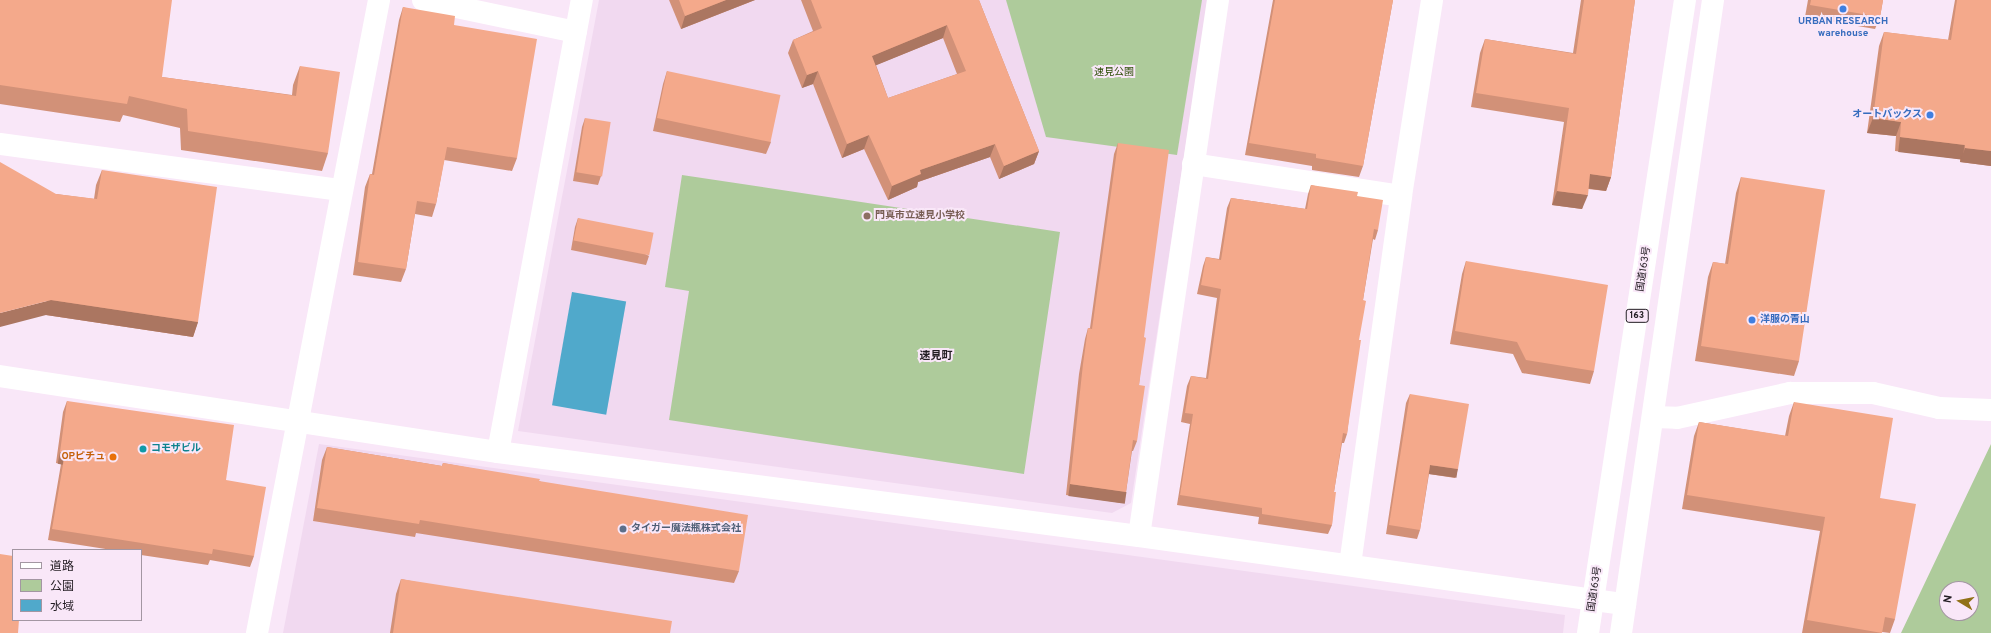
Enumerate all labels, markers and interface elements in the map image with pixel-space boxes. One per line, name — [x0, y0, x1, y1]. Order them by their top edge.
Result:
marker: URBAN RESEARCH warehouse — [1838, 4, 1848, 14]
place label: URBAN RESEARCH warehouse — [1798, 15, 1888, 38]
park label: 速見公園 — [1094, 67, 1134, 79]
place label: オートバックス — [1852, 109, 1922, 121]
marker: オートバックス — [1925, 110, 1935, 120]
place label: 門真市立速見小学校 — [875, 210, 965, 222]
marker: 門真市立速見小学校 — [862, 211, 872, 221]
street label: 国道163号 — [1634, 245, 1654, 293]
road number: 163 — [1625, 309, 1649, 323]
place label: 洋服の青山 — [1760, 314, 1810, 326]
marker: 洋服の青山 — [1747, 315, 1757, 325]
district label: 速見町 — [920, 349, 952, 363]
place label: コモザビル — [151, 443, 201, 455]
marker: コモザビル — [138, 444, 148, 454]
place label: OPピチュ — [61, 451, 105, 463]
marker: OPピチュ — [108, 452, 118, 462]
place label: タイガー魔法瓶株式会社 — [631, 523, 741, 535]
marker: タイガー魔法瓶株式会社 — [618, 524, 628, 534]
legend — [12, 549, 142, 621]
text: 道路 — [50, 559, 74, 575]
street label: 国道163号 — [1585, 565, 1605, 613]
text: 公園 — [50, 579, 74, 595]
north arrow — [1939, 581, 1979, 621]
text: N — [1941, 594, 1956, 604]
text: 水域 — [50, 599, 74, 615]

